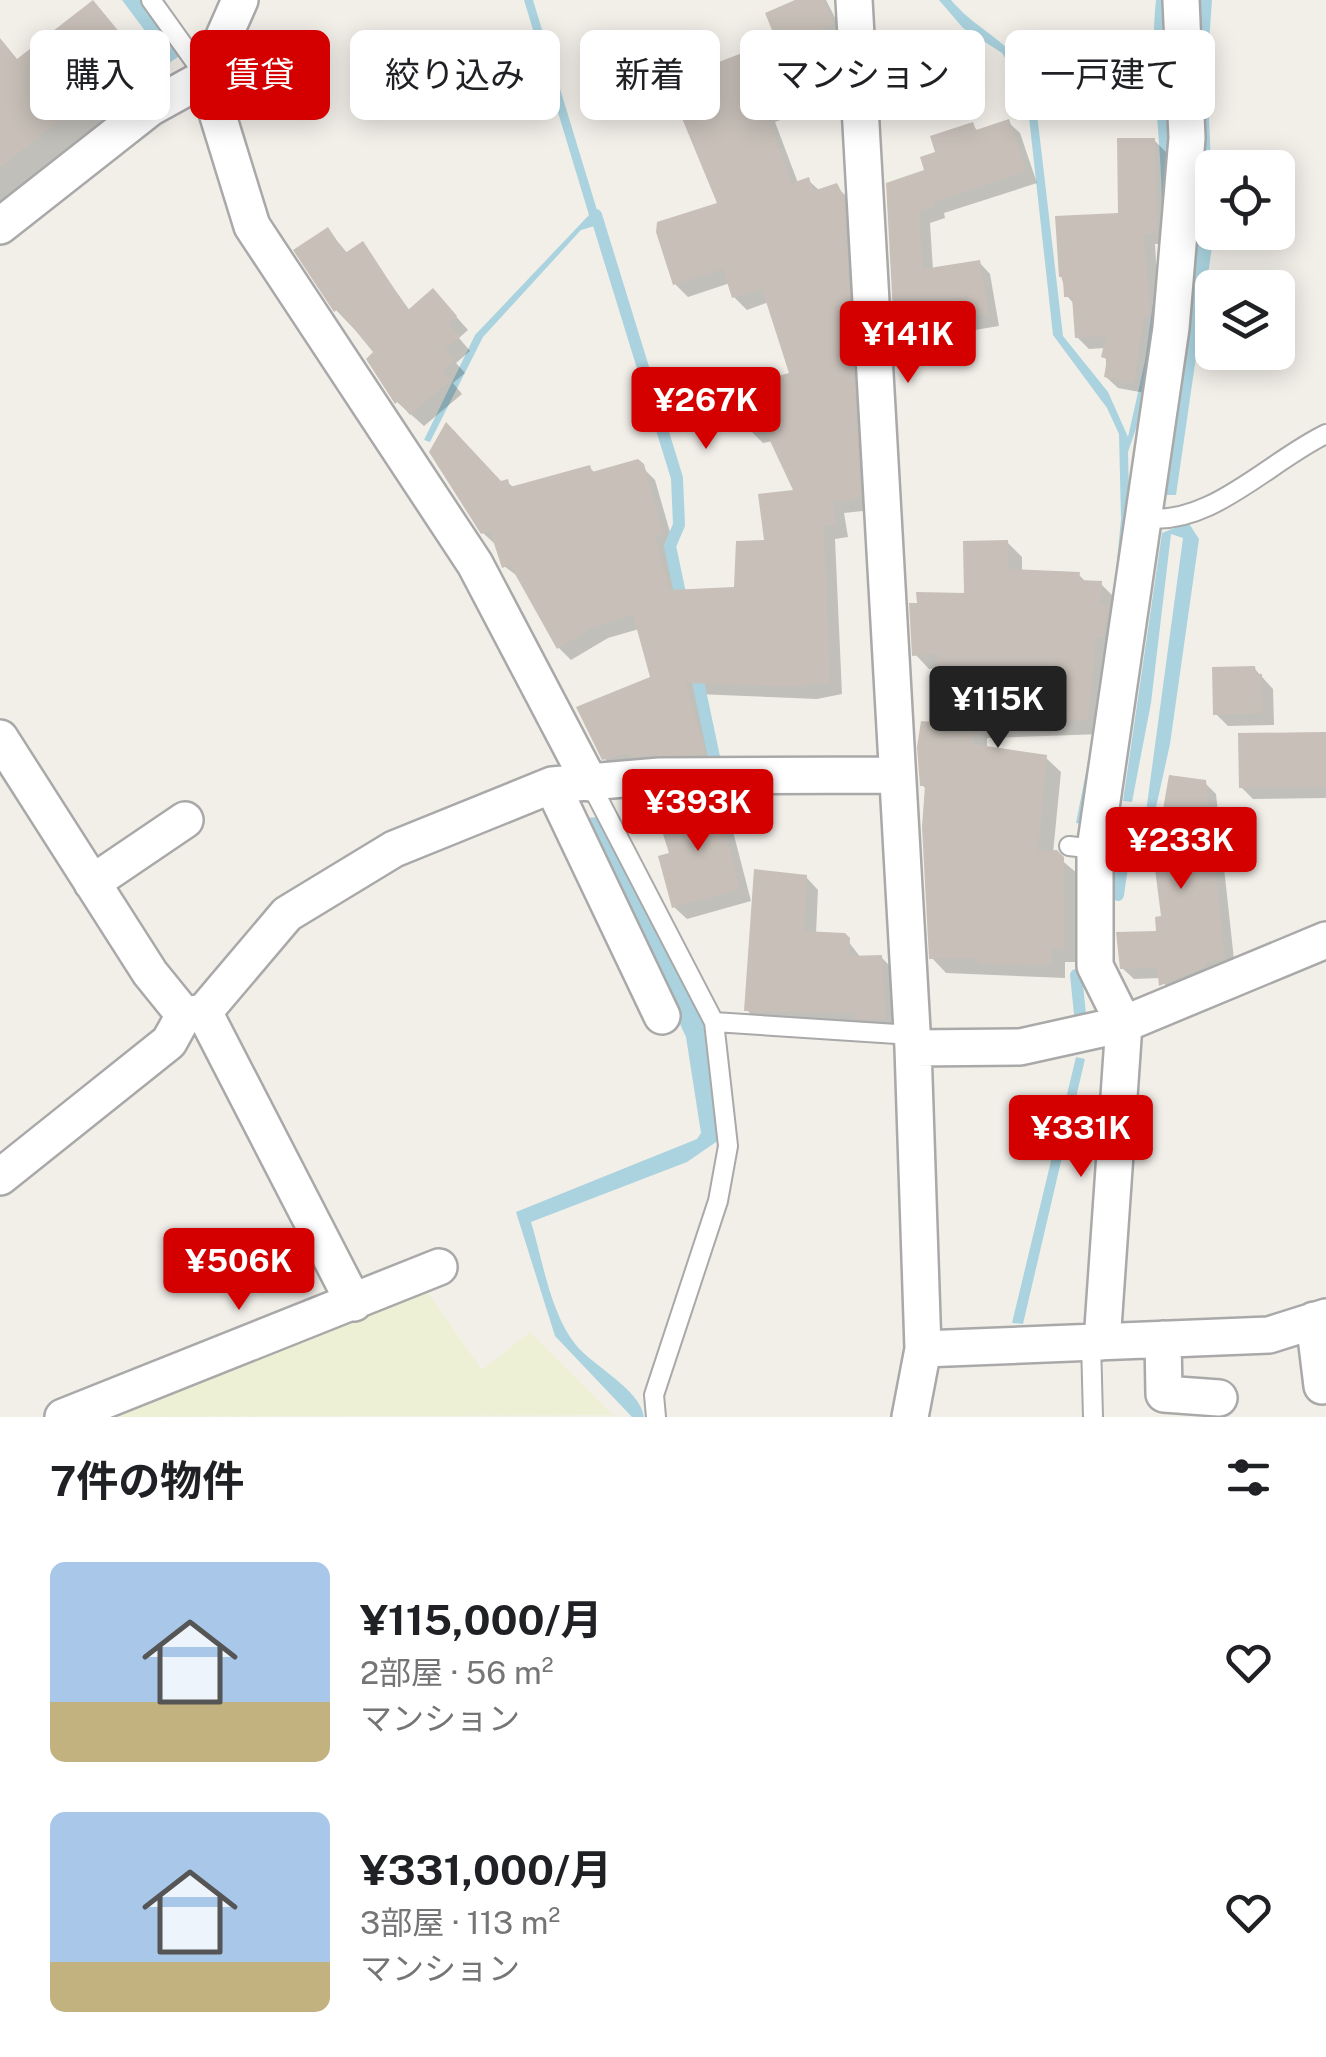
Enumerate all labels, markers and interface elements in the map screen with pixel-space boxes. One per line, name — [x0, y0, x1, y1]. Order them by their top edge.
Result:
chip: 購入 — [30, 30, 170, 120]
chip: 賃貸 — [190, 30, 330, 120]
chip: 絞り込み — [350, 30, 560, 120]
chip: 新着 — [580, 30, 720, 120]
chip: マンション — [740, 30, 985, 120]
chip: 一戸建て — [1005, 30, 1215, 120]
map controls — [1195, 150, 1295, 370]
button: locate — [1195, 150, 1295, 250]
button: layers — [1195, 270, 1295, 370]
pin: ¥141K — [838, 301, 978, 386]
text: ¥141K — [862, 315, 954, 352]
pin: ¥267K — [636, 367, 776, 452]
text: ¥267K — [654, 381, 759, 418]
pin: ¥115K — [928, 666, 1068, 751]
text: ¥115K — [951, 680, 1045, 717]
pin: ¥393K — [628, 769, 768, 854]
text: ¥393K — [644, 783, 752, 820]
pin: ¥233K — [1111, 807, 1251, 892]
text: ¥233K — [1128, 821, 1234, 858]
pin: ¥331K — [1011, 1095, 1151, 1180]
text: ¥331K — [1031, 1109, 1131, 1146]
pin: ¥506K — [169, 1228, 309, 1313]
text: ¥506K — [185, 1242, 293, 1279]
icon: filters — [1221, 1450, 1276, 1505]
text: 7件の物件 — [50, 1456, 244, 1505]
text: ¥115,000/月 — [360, 1595, 603, 1644]
icon: home — [130, 1602, 250, 1722]
icon: heart — [1221, 1635, 1276, 1690]
text: 2部屋 · 56 m² — [360, 1654, 553, 1691]
text: マンション — [360, 1700, 520, 1737]
text: ¥331,000/月 — [360, 1845, 612, 1894]
icon: home — [130, 1852, 250, 1972]
icon: heart — [1221, 1885, 1276, 1940]
text: 3部屋 · 113 m² — [360, 1904, 560, 1941]
text: マンション — [360, 1950, 520, 1987]

